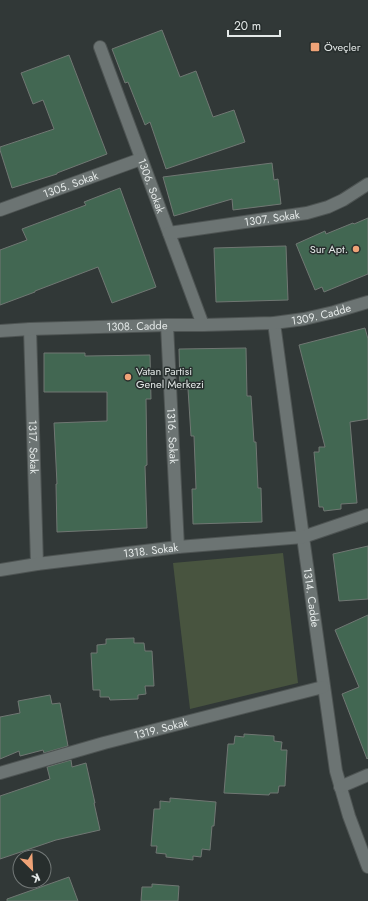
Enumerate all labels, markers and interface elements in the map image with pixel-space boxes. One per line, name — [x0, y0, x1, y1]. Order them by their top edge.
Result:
scale bar — [228, 12, 280, 38]
text: 20 m — [234, 17, 261, 35]
place label: Öveçler — [324, 39, 361, 55]
marker: Öveçler — [309, 41, 321, 53]
street label: 1306. Sokak — [134, 156, 169, 216]
street label: 1305. Sokak — [41, 167, 100, 202]
street label: 1307. Sokak — [243, 206, 301, 230]
place label: Sur Apt. — [310, 241, 348, 257]
marker: Sur Apt. — [351, 244, 361, 254]
street label: 1309. Cadde — [290, 299, 353, 329]
street label: 1308. Cadde — [106, 317, 168, 335]
place label: Vatan Partisi Genel Merkezi — [136, 363, 204, 392]
marker: Vatan Partisi Genel Merkezi — [123, 372, 133, 382]
street label: 1316. Sokak — [163, 408, 182, 464]
street label: 1317. Sokak — [25, 420, 42, 474]
street label: 1318. Sokak — [122, 539, 179, 562]
street label: 1314. Cadde — [299, 567, 324, 629]
street label: 1319. Sokak — [132, 714, 190, 743]
north arrow — [12, 849, 52, 889]
text: K — [29, 869, 43, 887]

